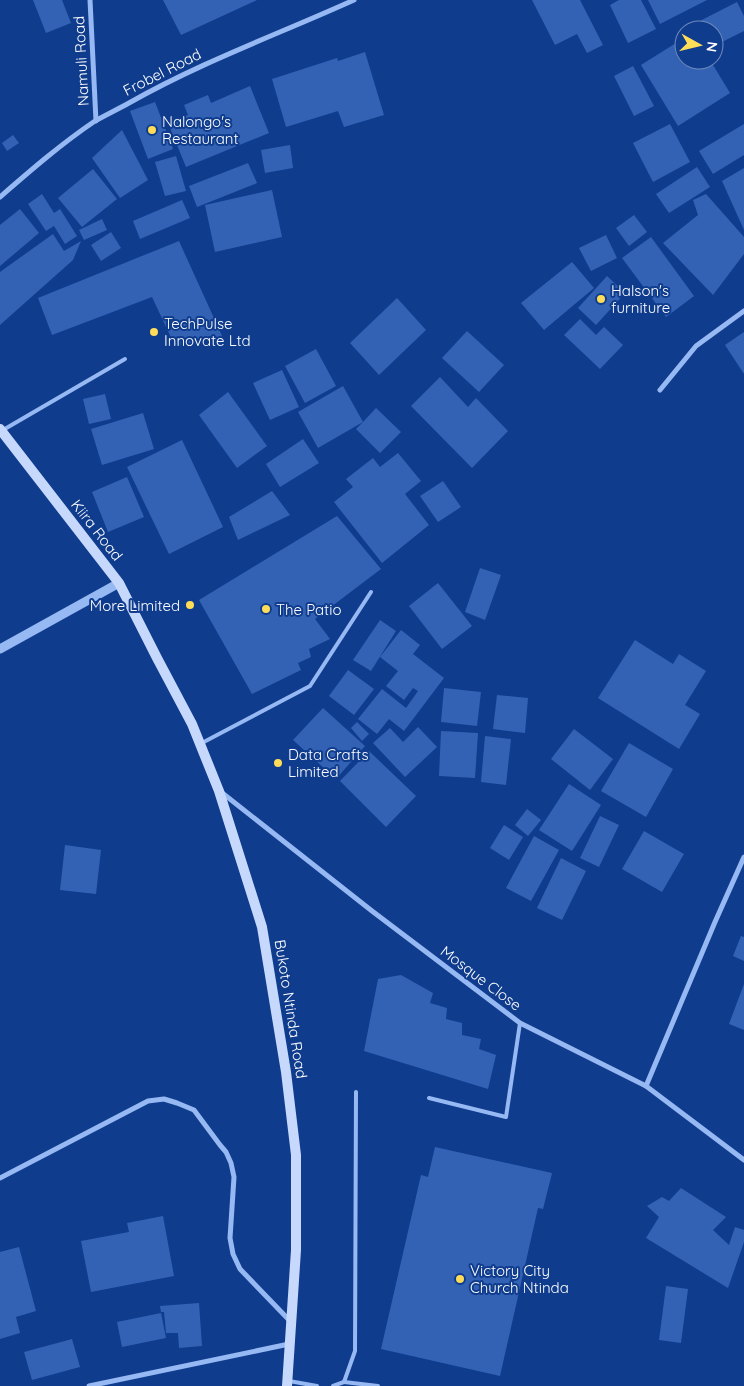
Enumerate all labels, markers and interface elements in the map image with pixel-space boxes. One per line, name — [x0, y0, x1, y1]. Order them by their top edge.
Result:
street label: Namuli Road — [69, 15, 93, 107]
north arrow — [674, 20, 724, 70]
text: N — [702, 40, 722, 53]
street label: Frobel Road — [120, 44, 204, 100]
place label: Nalongo's Restaurant — [162, 112, 239, 148]
marker: Nalongo's Restaurant — [146, 124, 158, 136]
place label: Halson's furniture — [611, 281, 670, 317]
marker: Halson's furniture — [595, 293, 607, 305]
place label: TechPulse Innovate Ltd — [164, 314, 251, 350]
marker: TechPulse Innovate Ltd — [148, 326, 160, 338]
street label: Kiira Road — [67, 496, 127, 564]
place label: More Limited — [90, 596, 180, 615]
marker: More Limited — [184, 599, 196, 611]
place label: The Patio — [276, 600, 341, 619]
marker: The Patio — [260, 603, 272, 615]
place label: Data Crafts Limited — [288, 745, 369, 781]
marker: Data Crafts Limited — [272, 757, 284, 769]
street label: Bukoto Ntinda Road — [271, 938, 311, 1080]
street label: Mosque Close — [437, 941, 525, 1015]
place label: Victory City Church Ntinda — [470, 1261, 569, 1297]
marker: Victory City Church Ntinda — [454, 1273, 466, 1285]

